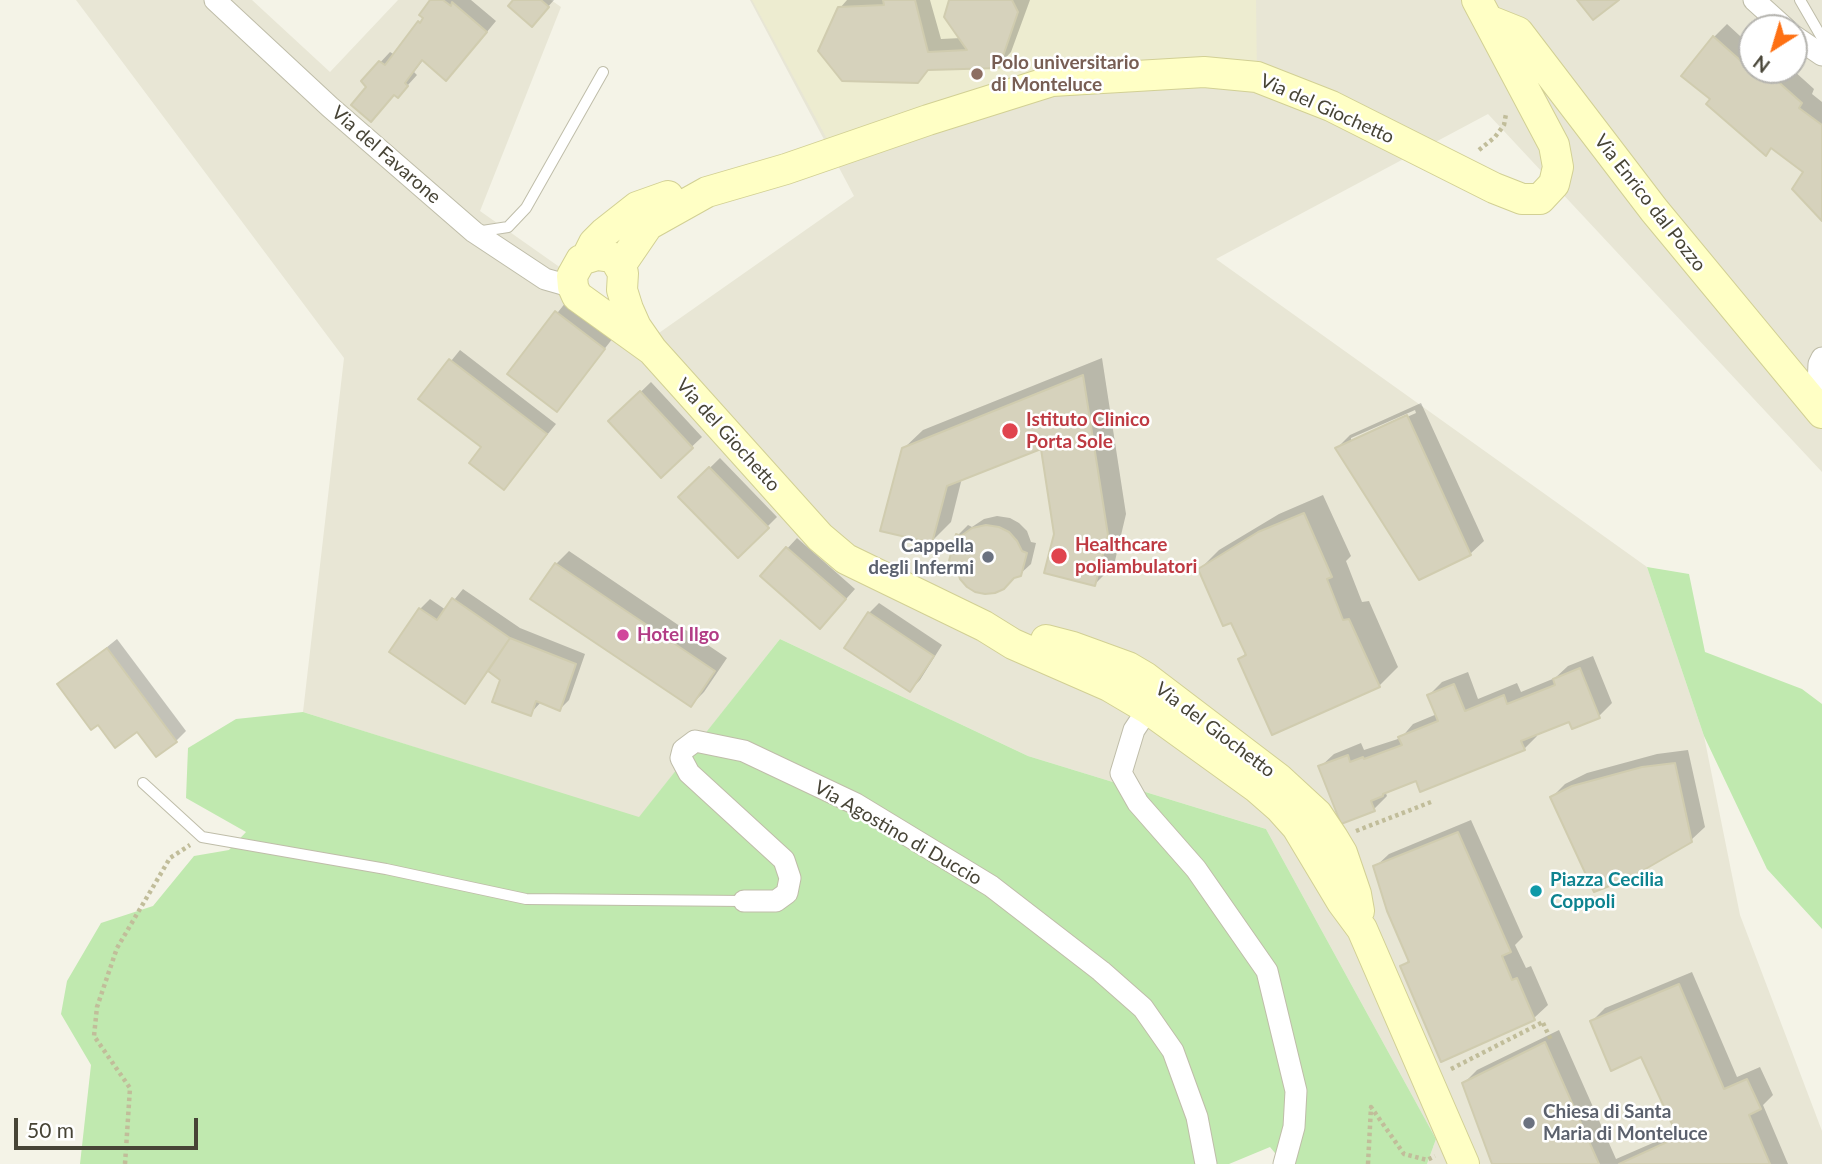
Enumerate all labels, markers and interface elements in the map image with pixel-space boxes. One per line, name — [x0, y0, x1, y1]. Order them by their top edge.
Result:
north arrow — [1738, 14, 1808, 84]
text: N — [1749, 51, 1774, 78]
place label: Polo universitario di Monteluce — [991, 52, 1139, 96]
marker: Polo universitario di Monteluce — [969, 66, 985, 82]
street label: Via del Giochetto — [1256, 69, 1398, 149]
street label: Via del Favarone — [327, 101, 445, 209]
street label: Via Enrico dal Pozzo — [1589, 130, 1711, 276]
street label: Via del Giochetto — [671, 374, 785, 496]
place label: Istituto Clinico Porta Sole — [1026, 409, 1150, 453]
marker: Istituto Clinico Porta Sole — [1000, 421, 1020, 441]
place label: Healthcare poliambulatori — [1075, 534, 1197, 578]
place label: Cappella degli Infermi — [868, 535, 974, 579]
marker: Healthcare poliambulatori — [1049, 546, 1069, 566]
marker: Cappella degli Infermi — [980, 549, 996, 565]
place label: Hotel Ilgo — [637, 624, 720, 646]
marker: Hotel Ilgo — [615, 627, 631, 643]
street label: Via del Giochetto — [1151, 677, 1279, 783]
street label: Via Agostino di Duccio — [810, 776, 986, 890]
place label: Piazza Cecilia Coppoli — [1550, 869, 1664, 913]
marker: Piazza Cecilia Coppoli — [1528, 883, 1544, 899]
place label: Chiesa di Santa Maria di Monteluce — [1543, 1101, 1708, 1145]
scale bar — [18, 1104, 201, 1148]
marker: Chiesa di Santa Maria di Monteluce — [1521, 1115, 1537, 1131]
text: 50 m — [27, 1117, 74, 1142]

